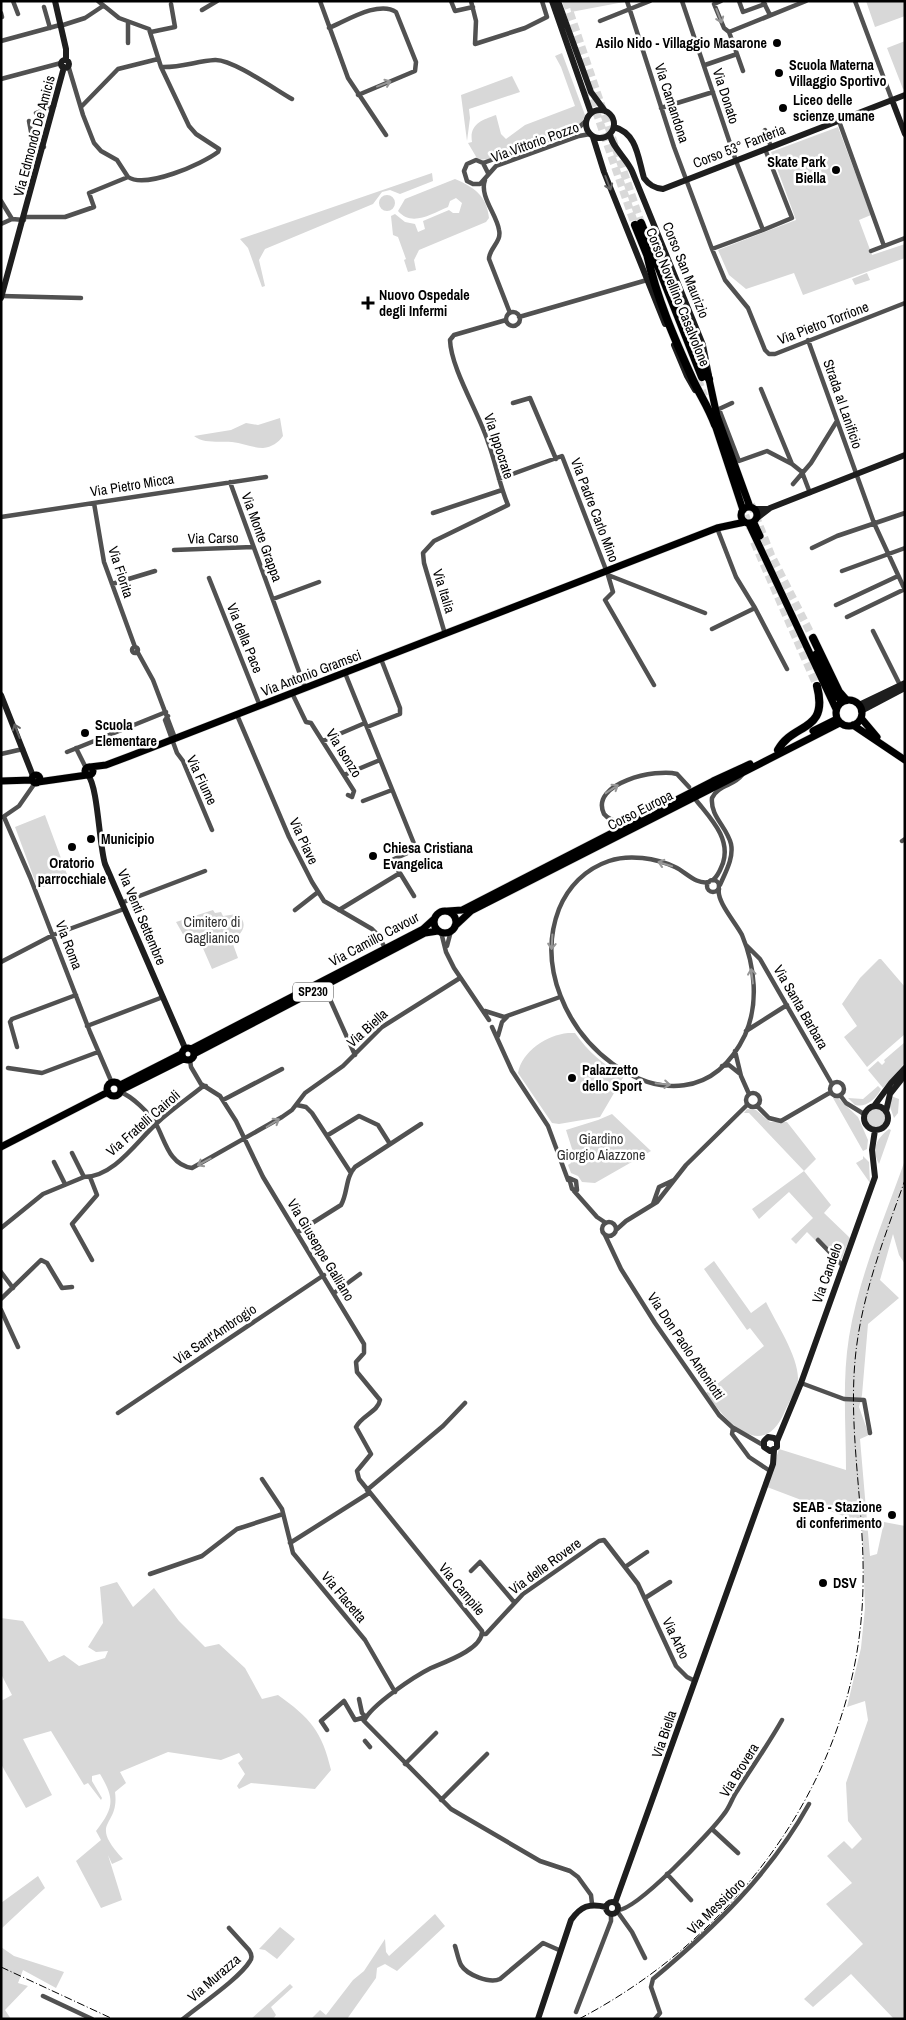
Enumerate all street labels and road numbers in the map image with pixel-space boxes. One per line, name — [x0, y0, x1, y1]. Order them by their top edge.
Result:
street label: Via Camandona — [651, 61, 694, 146]
street label: Via Donato — [709, 66, 743, 126]
street label: Via Edmondo De Amicis — [9, 73, 59, 199]
street label: Via Vittorio Pozzo — [489, 118, 581, 166]
street label: Corso 53° Fanteria — [690, 120, 788, 172]
street label: Corso San Maurizio — [659, 219, 713, 321]
street label: Corso Novellino Casalvolone — [642, 225, 714, 369]
street label: Via Pietro Torrione — [775, 297, 871, 349]
street label: Strada al Lanificio — [819, 357, 867, 451]
street label: Via Ippocrate — [480, 411, 518, 481]
street label: Via Padre Carlo Mino — [567, 455, 623, 565]
street label: Via Pietro Micca — [89, 469, 176, 501]
street label: Via Monte Grappa — [238, 490, 287, 585]
street label: Via Carso — [187, 529, 239, 547]
street label: Via Fiorita — [104, 544, 138, 601]
street label: Via Italia — [429, 567, 459, 616]
street label: Via della Pace — [223, 600, 267, 676]
street label: Via Antonio Gramsci — [258, 646, 364, 700]
street label: Via Isonzo — [322, 725, 366, 781]
street label: Via Fiume — [183, 752, 221, 808]
street label: Corso Europa — [604, 786, 676, 834]
street label: Via Piave — [285, 815, 323, 867]
street label: Via Venti Settembre — [114, 866, 170, 968]
street label: Via Camillo Cavour — [326, 908, 422, 970]
street label: Via Roma — [51, 918, 87, 973]
street label: Via Santa Barbara — [770, 962, 833, 1053]
road number: SP230 — [293, 982, 333, 1002]
street label: Via Biella — [343, 1005, 392, 1051]
street label: Via Fratelli Cairoli — [102, 1086, 184, 1160]
street label: Via Giuseppe Galliano — [283, 1196, 359, 1304]
street label: Via Candelo — [808, 1240, 846, 1306]
street label: Via Don Paolo Antoniotti — [643, 1289, 729, 1403]
street label: Via Sant'Ambrogio — [170, 1300, 260, 1368]
street label: Via delle Rovere — [505, 1534, 585, 1598]
street label: Via Campile — [435, 1559, 489, 1619]
street label: Via Flacetta — [317, 1568, 371, 1627]
street label: Via Arbo — [658, 1614, 694, 1662]
street label: Via Biella — [648, 1707, 681, 1760]
street label: Via Brovera — [715, 1739, 763, 1800]
street label: Via Messidoro — [683, 1874, 749, 1938]
street label: Via Murazza — [184, 1950, 245, 2006]

